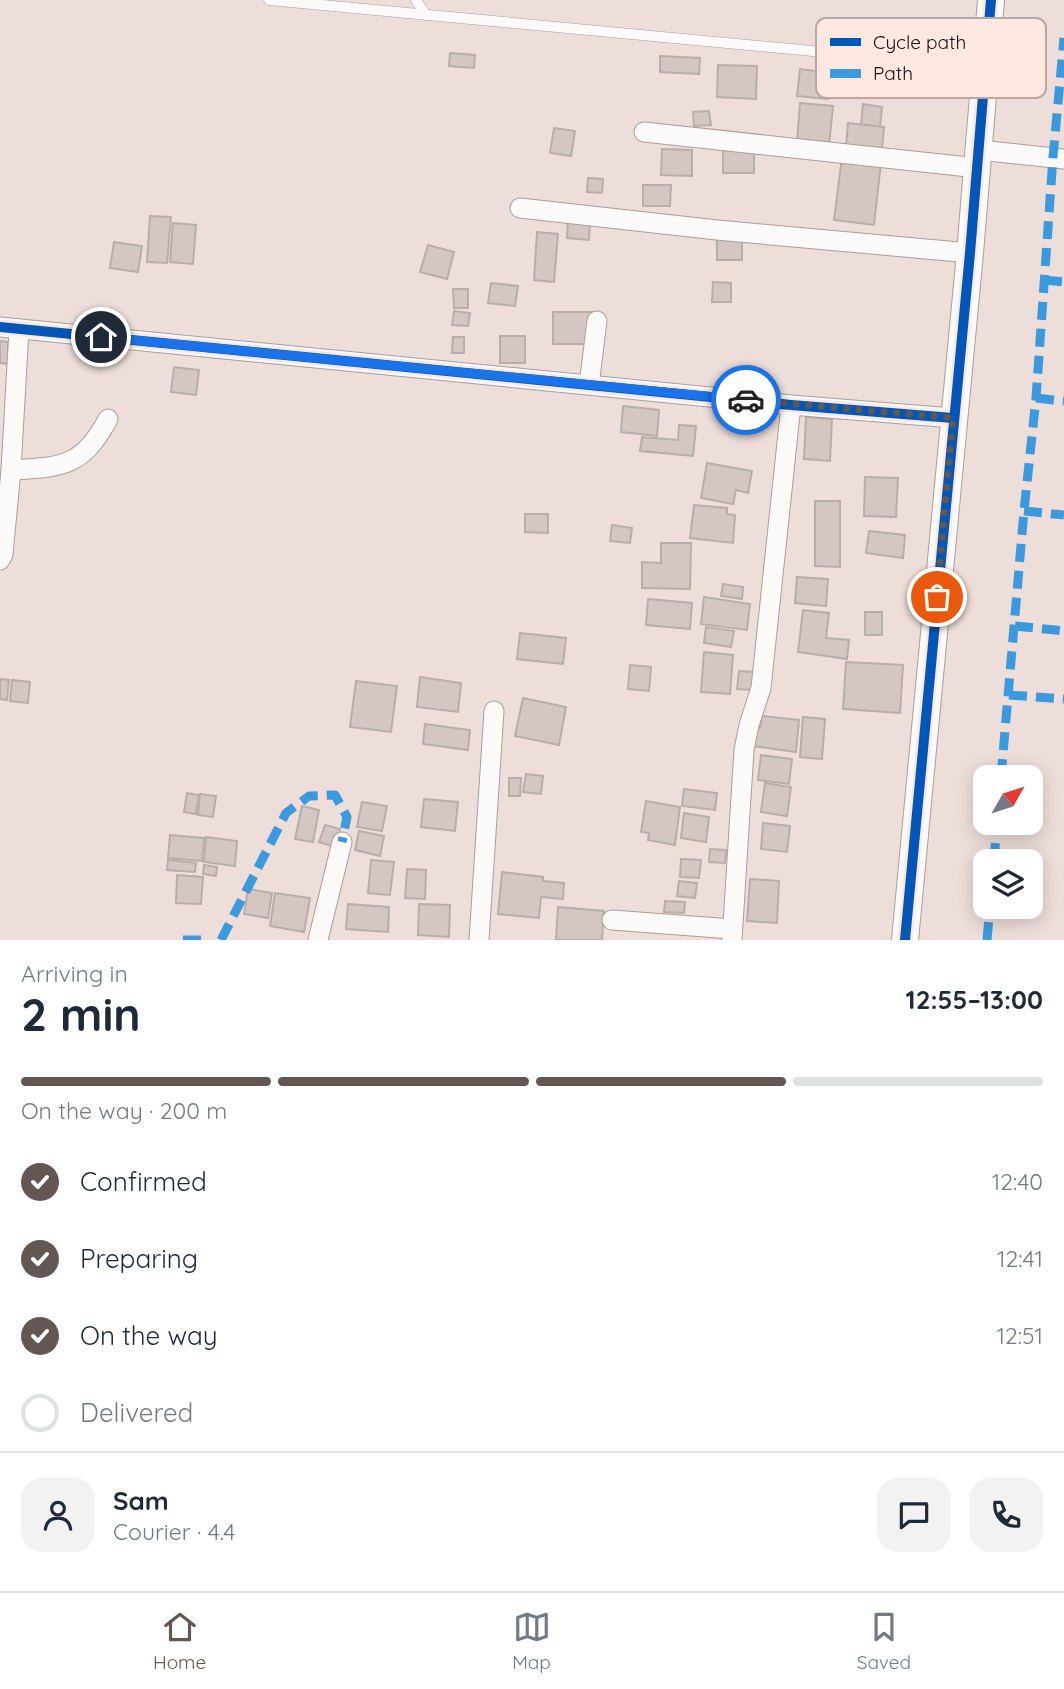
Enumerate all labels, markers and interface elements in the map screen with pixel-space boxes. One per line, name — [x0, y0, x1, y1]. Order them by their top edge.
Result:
legend — [816, 18, 1046, 98]
text: Cycle path — [873, 30, 966, 54]
text: Path — [873, 61, 913, 85]
pin — [71, 307, 131, 367]
icon: home — [82, 318, 120, 356]
courier — [711, 365, 781, 435]
icon: car — [727, 381, 765, 419]
pin — [907, 567, 967, 627]
icon: bag — [918, 578, 956, 616]
north arrow — [973, 765, 1043, 835]
map controls — [973, 765, 1043, 919]
button: layers — [973, 849, 1043, 919]
text: Arriving in — [21, 959, 128, 988]
text: 12:55–13:00 — [906, 983, 1043, 1016]
text: 2 min — [21, 985, 141, 1043]
text: On the way · 200 m — [21, 1096, 227, 1125]
icon: check — [21, 1163, 59, 1201]
text: Confirmed — [80, 1165, 207, 1198]
text: 12:40 — [992, 1167, 1043, 1196]
icon: check — [21, 1240, 59, 1278]
text: Preparing — [80, 1242, 198, 1275]
text: 12:41 — [997, 1244, 1043, 1273]
icon: check — [21, 1317, 59, 1355]
text: On the way — [80, 1319, 218, 1352]
text: 12:51 — [996, 1321, 1043, 1350]
text: Delivered — [80, 1396, 193, 1429]
button: person — [21, 1478, 95, 1552]
button: chat — [877, 1478, 951, 1552]
button: phone — [969, 1478, 1043, 1552]
text: Sam — [113, 1484, 169, 1517]
text: Courier · 4.4 — [113, 1517, 235, 1546]
tab: Home — [153, 1608, 206, 1674]
tab: Map — [512, 1608, 551, 1674]
tab: Saved — [857, 1608, 911, 1674]

